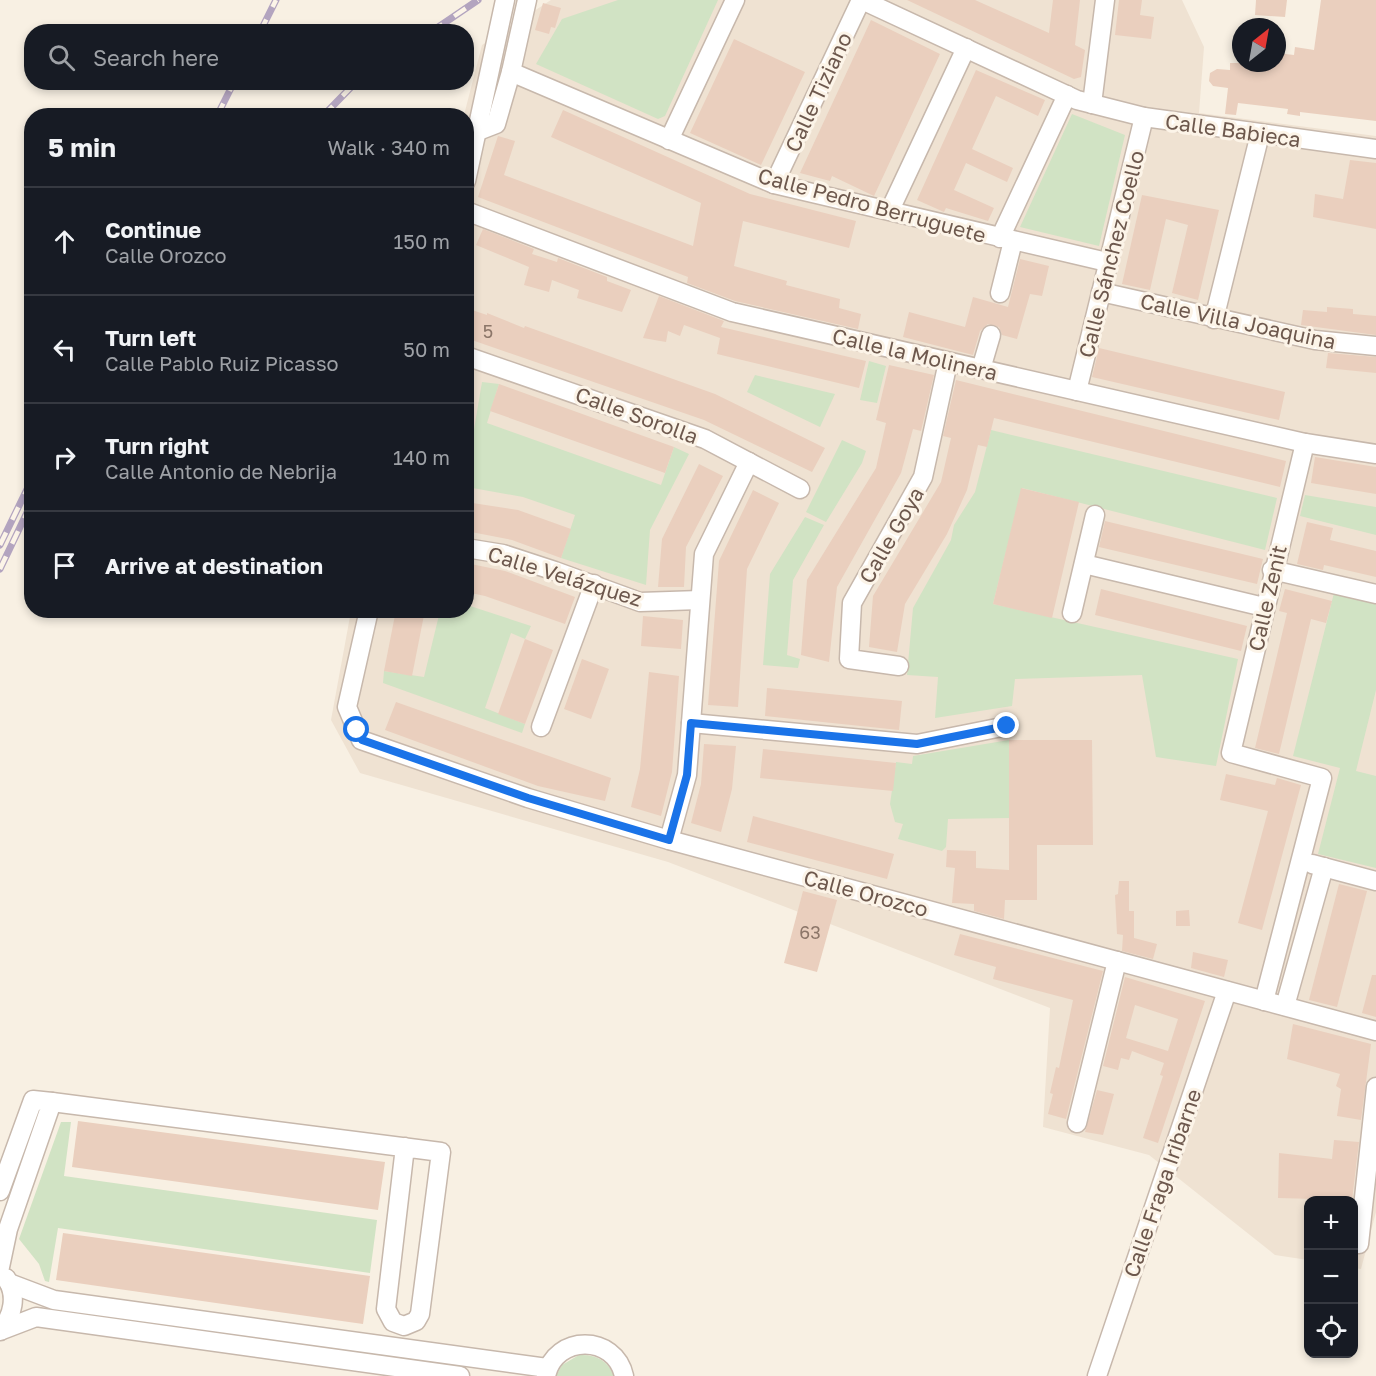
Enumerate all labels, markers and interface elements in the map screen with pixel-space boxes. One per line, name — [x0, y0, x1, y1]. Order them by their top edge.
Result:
north arrow — [1232, 18, 1286, 72]
search box — [24, 24, 474, 90]
street label: Calle Tiziano — [779, 28, 857, 156]
icon: search — [45, 41, 78, 74]
text: Search here — [93, 44, 219, 71]
street label: Calle Babieca — [1163, 108, 1303, 152]
text: 5 min — [48, 132, 116, 163]
text: Walk · 340 m — [328, 135, 450, 159]
street label: Calle Sánchez Coello — [1073, 148, 1149, 360]
street label: Calle Pedro Berruguete — [755, 162, 989, 248]
text: Continue — [105, 216, 201, 243]
icon: ahead — [48, 225, 81, 258]
text: 150 m — [394, 229, 450, 253]
text: Calle Orozco — [105, 243, 227, 267]
street label: Calle Villa Joaquina — [1138, 288, 1338, 354]
house number: 5 — [483, 320, 493, 342]
street label: Calle la Molinera — [830, 322, 1000, 386]
text: Turn left — [105, 324, 196, 351]
icon: left — [48, 333, 81, 366]
text: 50 m — [403, 337, 450, 361]
text: Calle Pablo Ruiz Picasso — [105, 351, 339, 375]
street label: Calle Sorolla — [572, 381, 702, 449]
text: Turn right — [105, 432, 209, 459]
icon: right — [48, 441, 81, 474]
text: 140 m — [393, 445, 450, 469]
text: Calle Antonio de Nebrija — [105, 459, 337, 483]
street label: Calle Goya — [853, 482, 929, 588]
street label: Calle Velázquez — [485, 540, 645, 612]
street label: Calle Zenit — [1242, 542, 1292, 654]
icon: arrive — [48, 549, 81, 582]
text: Arrive at destination — [105, 552, 323, 579]
route end — [993, 712, 1019, 738]
route start — [343, 716, 369, 742]
street label: Calle Orozco — [801, 864, 931, 922]
house number: 63 — [799, 921, 821, 943]
street label: Calle Fraga Iribarne — [1118, 1085, 1206, 1281]
map controls — [1304, 1196, 1358, 1358]
button: + — [1304, 1196, 1358, 1250]
button: − — [1304, 1250, 1358, 1304]
button: locate — [1304, 1304, 1358, 1358]

